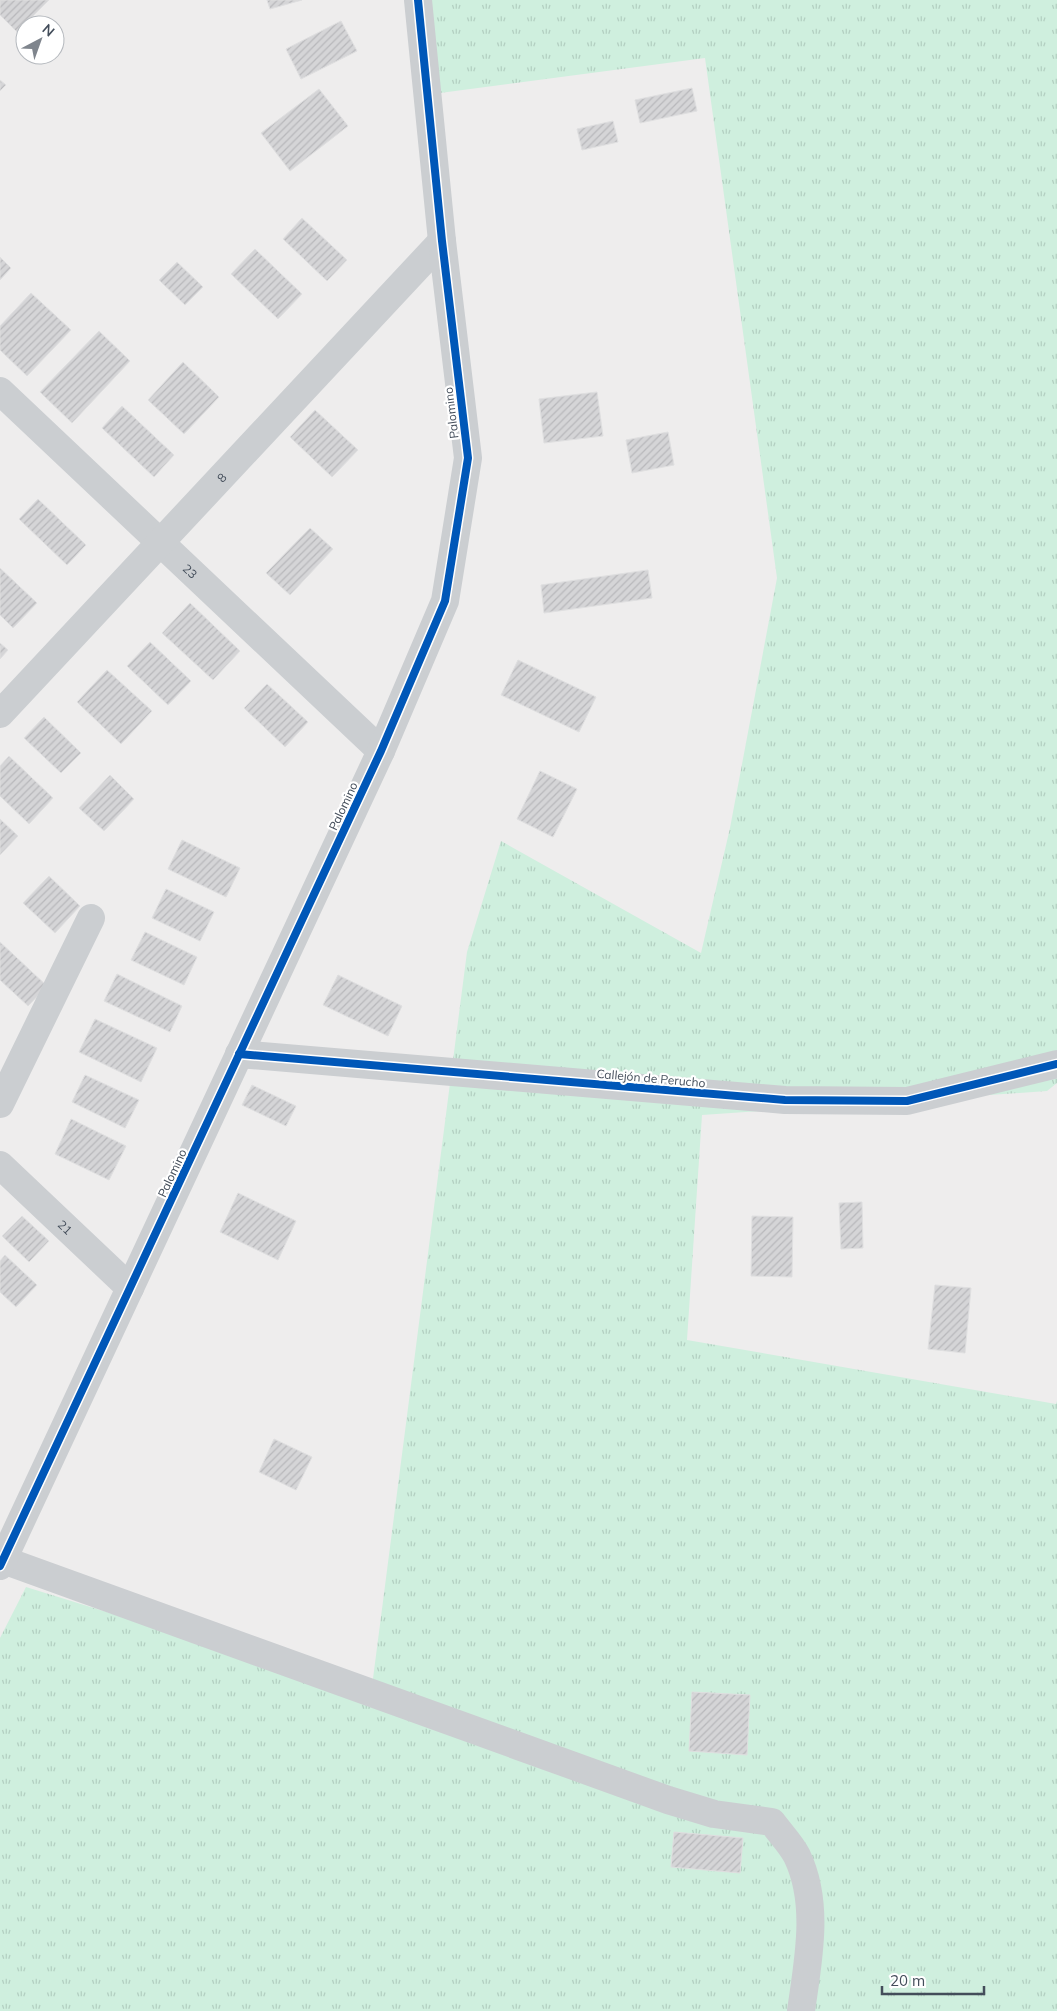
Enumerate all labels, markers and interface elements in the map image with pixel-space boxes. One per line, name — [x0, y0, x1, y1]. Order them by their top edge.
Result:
north arrow — [15, 15, 65, 65]
text: N — [39, 20, 58, 40]
street label: Palomino — [440, 386, 462, 440]
street label: 8 — [213, 470, 229, 485]
street label: 23 — [180, 561, 201, 581]
street label: Palomino — [325, 779, 361, 833]
street label: Callejón de Perucho — [596, 1066, 706, 1090]
street label: Palomino — [154, 1146, 190, 1200]
street label: 21 — [55, 1216, 76, 1237]
scale bar — [882, 1964, 984, 1996]
text: 20 m — [890, 1971, 925, 1990]

